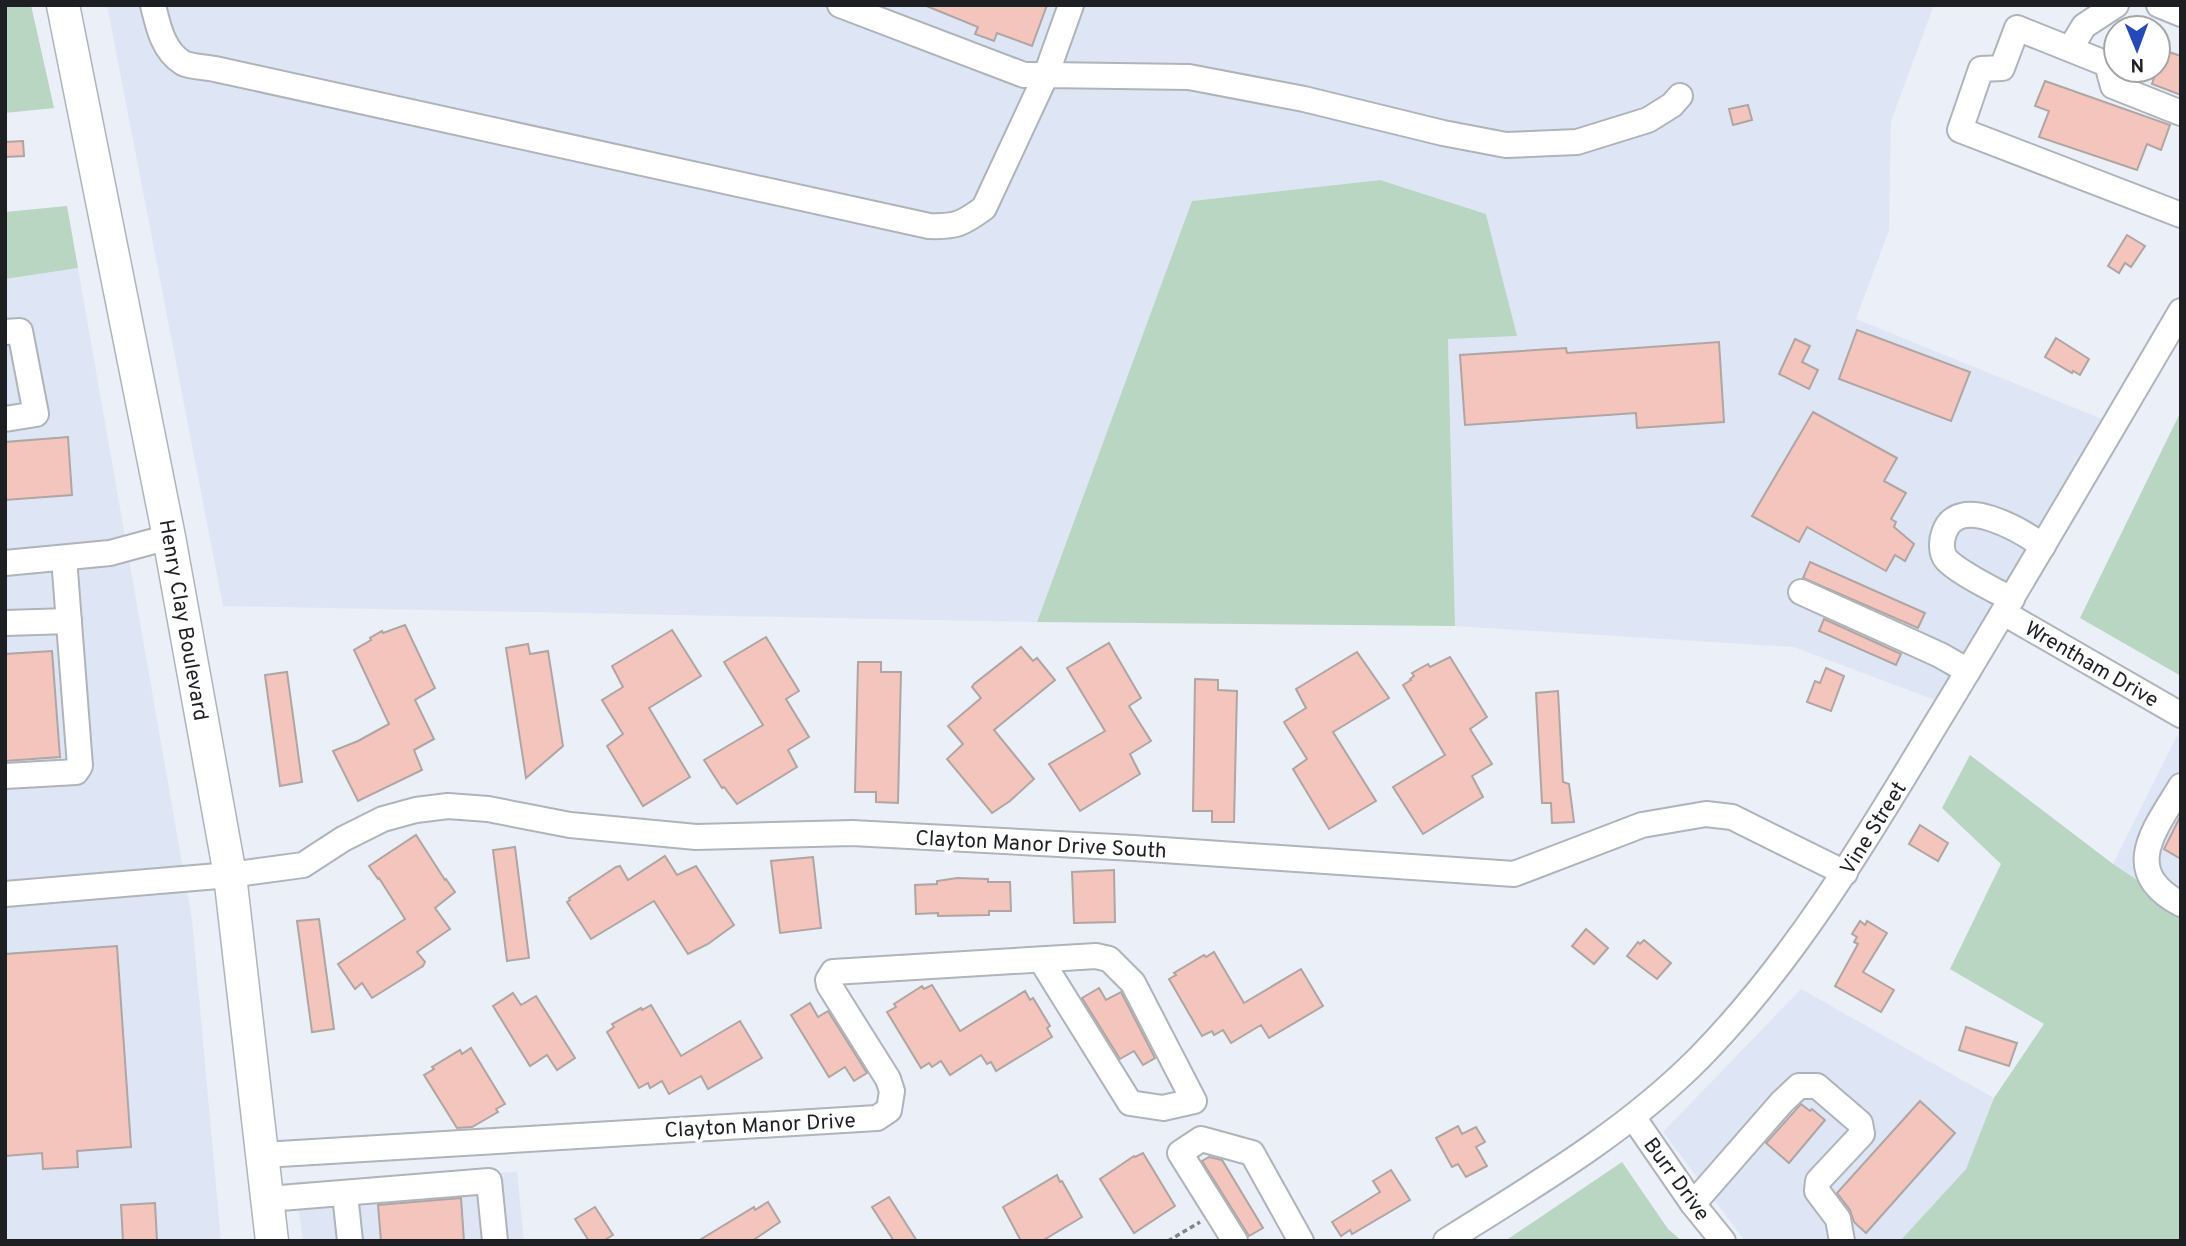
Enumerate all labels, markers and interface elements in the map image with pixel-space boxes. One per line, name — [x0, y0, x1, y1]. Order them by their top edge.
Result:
north arrow — [2102, 14, 2172, 84]
text: N — [2130, 52, 2144, 76]
street label: Henry Clay Boulevard — [152, 518, 214, 723]
street label: Wrentham Drive — [2019, 616, 2163, 715]
street label: Vine Street — [1835, 777, 1914, 881]
street label: Clayton Manor Drive South — [915, 825, 1167, 866]
street label: Clayton Manor Drive — [664, 1108, 856, 1145]
street label: Burr Drive — [1636, 1133, 1715, 1227]

